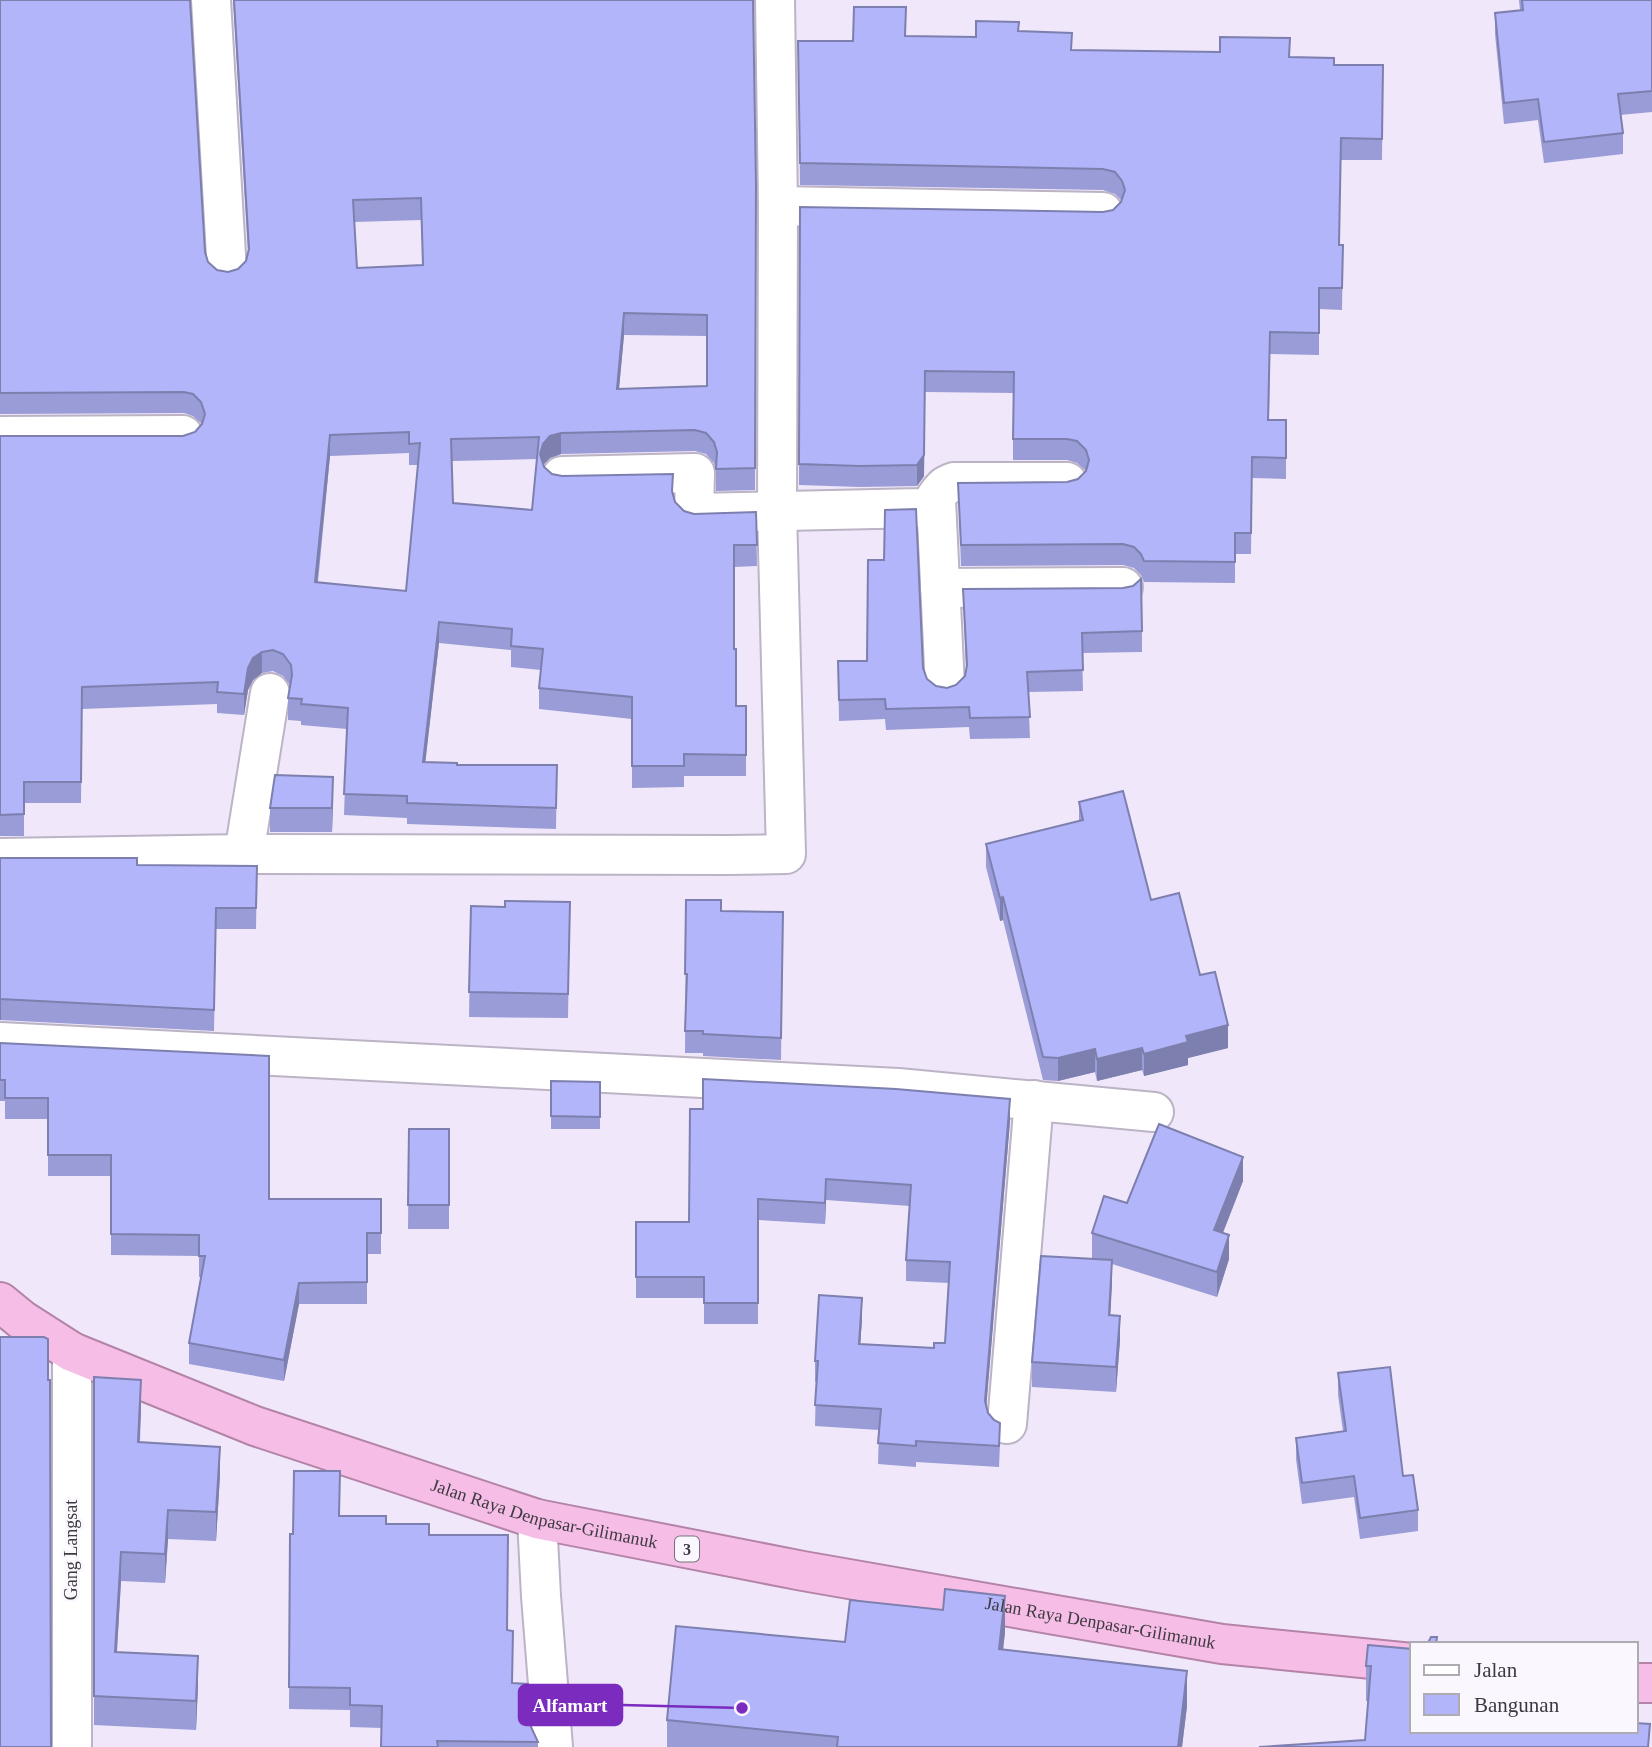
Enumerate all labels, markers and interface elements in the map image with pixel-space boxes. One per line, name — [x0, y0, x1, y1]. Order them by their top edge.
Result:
street label: Jalan Raya Denpasar-Gilimanuk — [428, 1475, 659, 1552]
street label: Gang Langsat — [61, 1500, 81, 1600]
road number: 3 — [675, 1536, 699, 1562]
street label: Jalan Raya Denpasar-Gilimanuk — [983, 1593, 1217, 1653]
legend — [1410, 1642, 1638, 1733]
text: Jalan — [1474, 1658, 1518, 1682]
callout: Alfamart — [519, 1685, 622, 1725]
text: Bangunan — [1474, 1693, 1560, 1717]
text: Alfamart — [533, 1695, 608, 1716]

